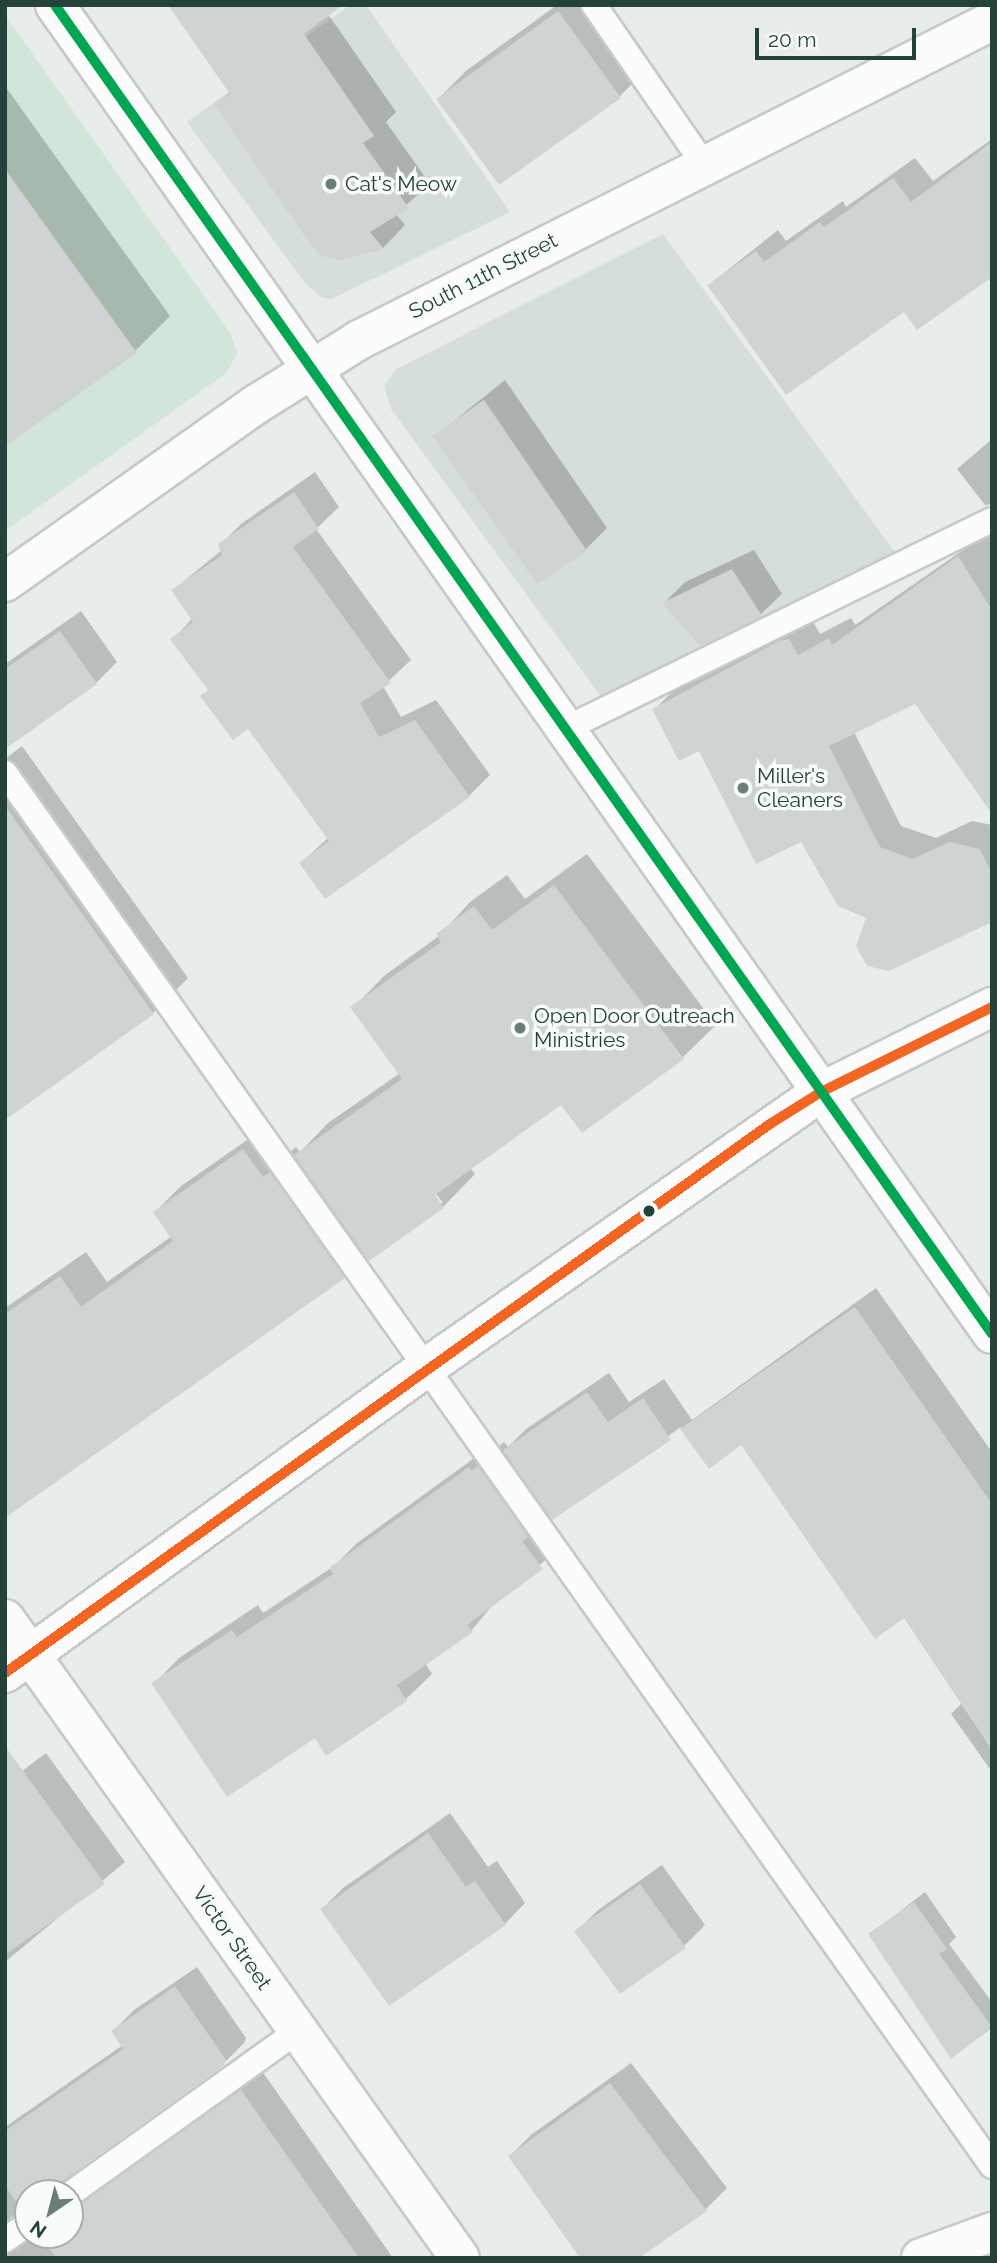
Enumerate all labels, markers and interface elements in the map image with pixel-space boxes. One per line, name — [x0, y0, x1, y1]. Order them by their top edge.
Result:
scale bar — [759, 14, 920, 58]
text: 20 m — [768, 27, 816, 52]
place label: Cat's Meow — [345, 171, 457, 197]
marker: Cat's Meow — [323, 176, 339, 192]
street label: South 11th Street — [405, 228, 561, 324]
place label: Miller's Cleaners — [757, 763, 843, 813]
marker: Miller's Cleaners — [735, 780, 751, 796]
place label: Open Door Outreach Ministries — [534, 1003, 735, 1053]
marker: Open Door Outreach Ministries — [512, 1020, 528, 1036]
unlabelled marker — [642, 1204, 656, 1218]
street label: Victor Street — [187, 1881, 277, 1995]
north arrow — [14, 2179, 84, 2249]
text: N — [26, 2216, 50, 2243]

